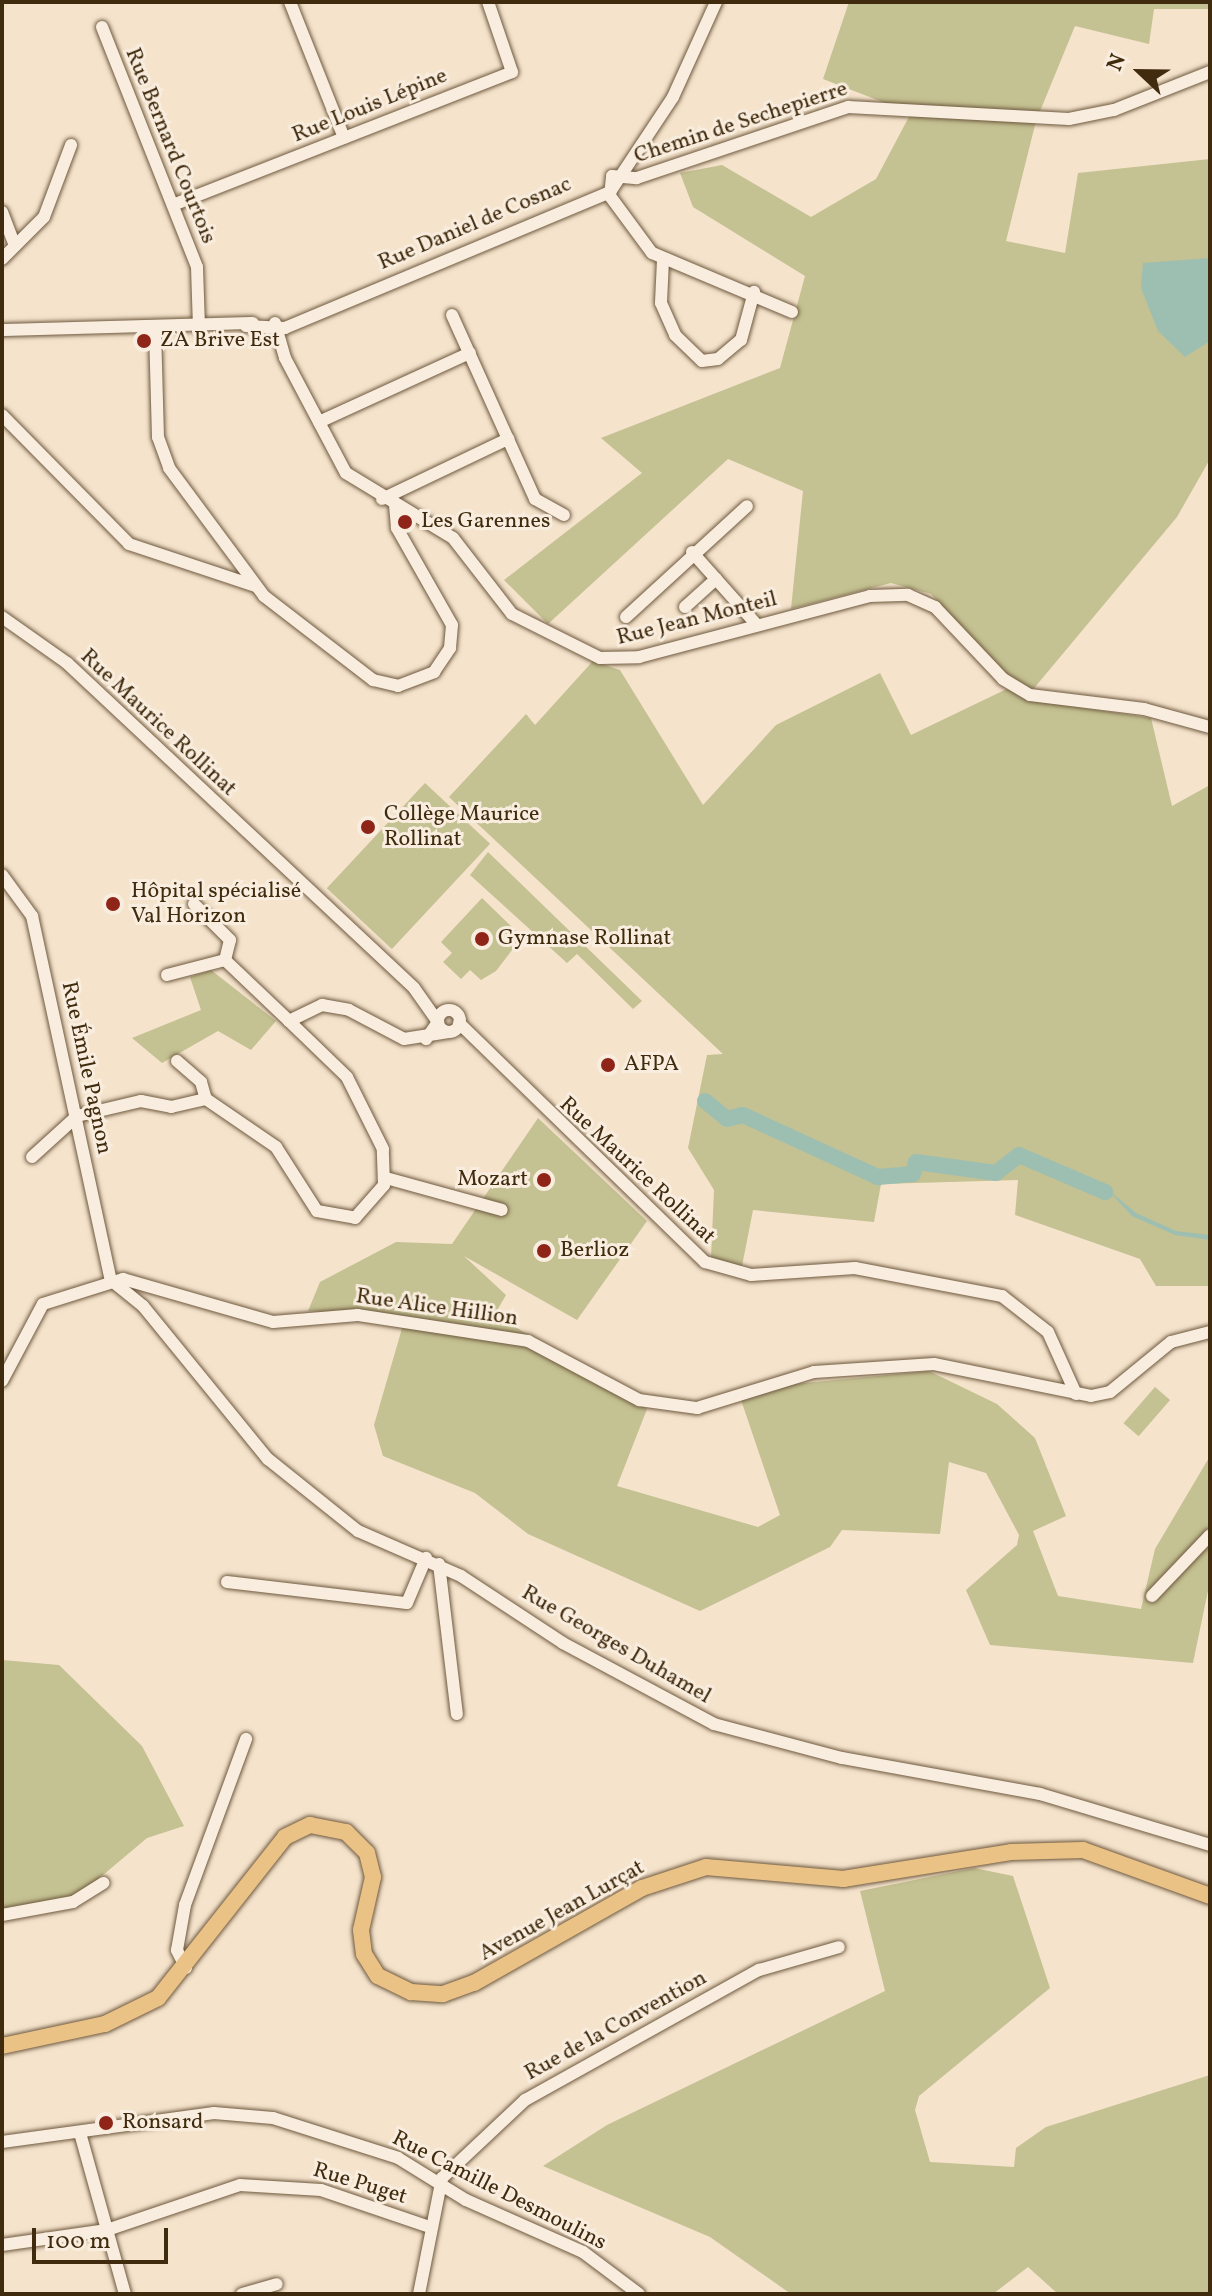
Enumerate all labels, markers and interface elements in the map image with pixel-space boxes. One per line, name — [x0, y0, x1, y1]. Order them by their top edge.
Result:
north arrow — [1100, 32, 1180, 112]
street label: Rue Bernard Courtois — [119, 44, 221, 248]
text: N — [1100, 50, 1135, 76]
street label: Rue Louis Lépine — [289, 63, 451, 149]
street label: Chemin de Sechepierre — [631, 76, 851, 170]
street label: Rue Daniel de Cosnac — [375, 171, 575, 277]
place label: ZA Brive Est — [160, 328, 280, 354]
marker: ZA Brive Est — [135, 332, 153, 350]
place label: Les Garennes — [421, 509, 550, 535]
marker: Les Garennes — [396, 513, 414, 531]
street label: Rue Jean Monteil — [614, 586, 780, 652]
street label: Rue Maurice Rollinat — [74, 644, 242, 802]
place label: Collège Maurice Rollinat — [384, 801, 539, 852]
marker: Collège Maurice Rollinat — [359, 818, 377, 836]
place label: Hôpital spécialisé Val Horizon — [131, 878, 301, 930]
marker: Hôpital spécialisé Val Horizon — [102, 893, 124, 915]
place label: Gymnase Rollinat — [498, 926, 671, 952]
marker: Gymnase Rollinat — [473, 930, 491, 948]
street label: Rue Émile Pagnon — [55, 979, 117, 1157]
place label: AFPA — [624, 1052, 679, 1078]
marker: AFPA — [599, 1056, 617, 1074]
street label: Rue Maurice Rollinat — [553, 1092, 721, 1250]
place label: Mozart — [457, 1167, 528, 1193]
marker: Mozart — [535, 1171, 553, 1189]
place label: Berlioz — [560, 1238, 629, 1264]
marker: Berlioz — [535, 1242, 553, 1260]
street label: Rue Alice Hillion — [354, 1284, 520, 1332]
street label: Rue Georges Duhamel — [517, 1580, 715, 1710]
street label: Avenue Jean Lurçat — [475, 1855, 649, 1967]
street label: Rue de la Convention — [520, 1965, 712, 2087]
place label: Ronsard — [122, 2110, 203, 2136]
marker: Ronsard — [97, 2114, 115, 2132]
street label: Rue Camille Desmoulins — [387, 2125, 611, 2257]
street label: Rue Puget — [310, 2157, 410, 2211]
scale bar — [36, 2212, 172, 2262]
text: 100 m — [46, 2225, 111, 2259]

